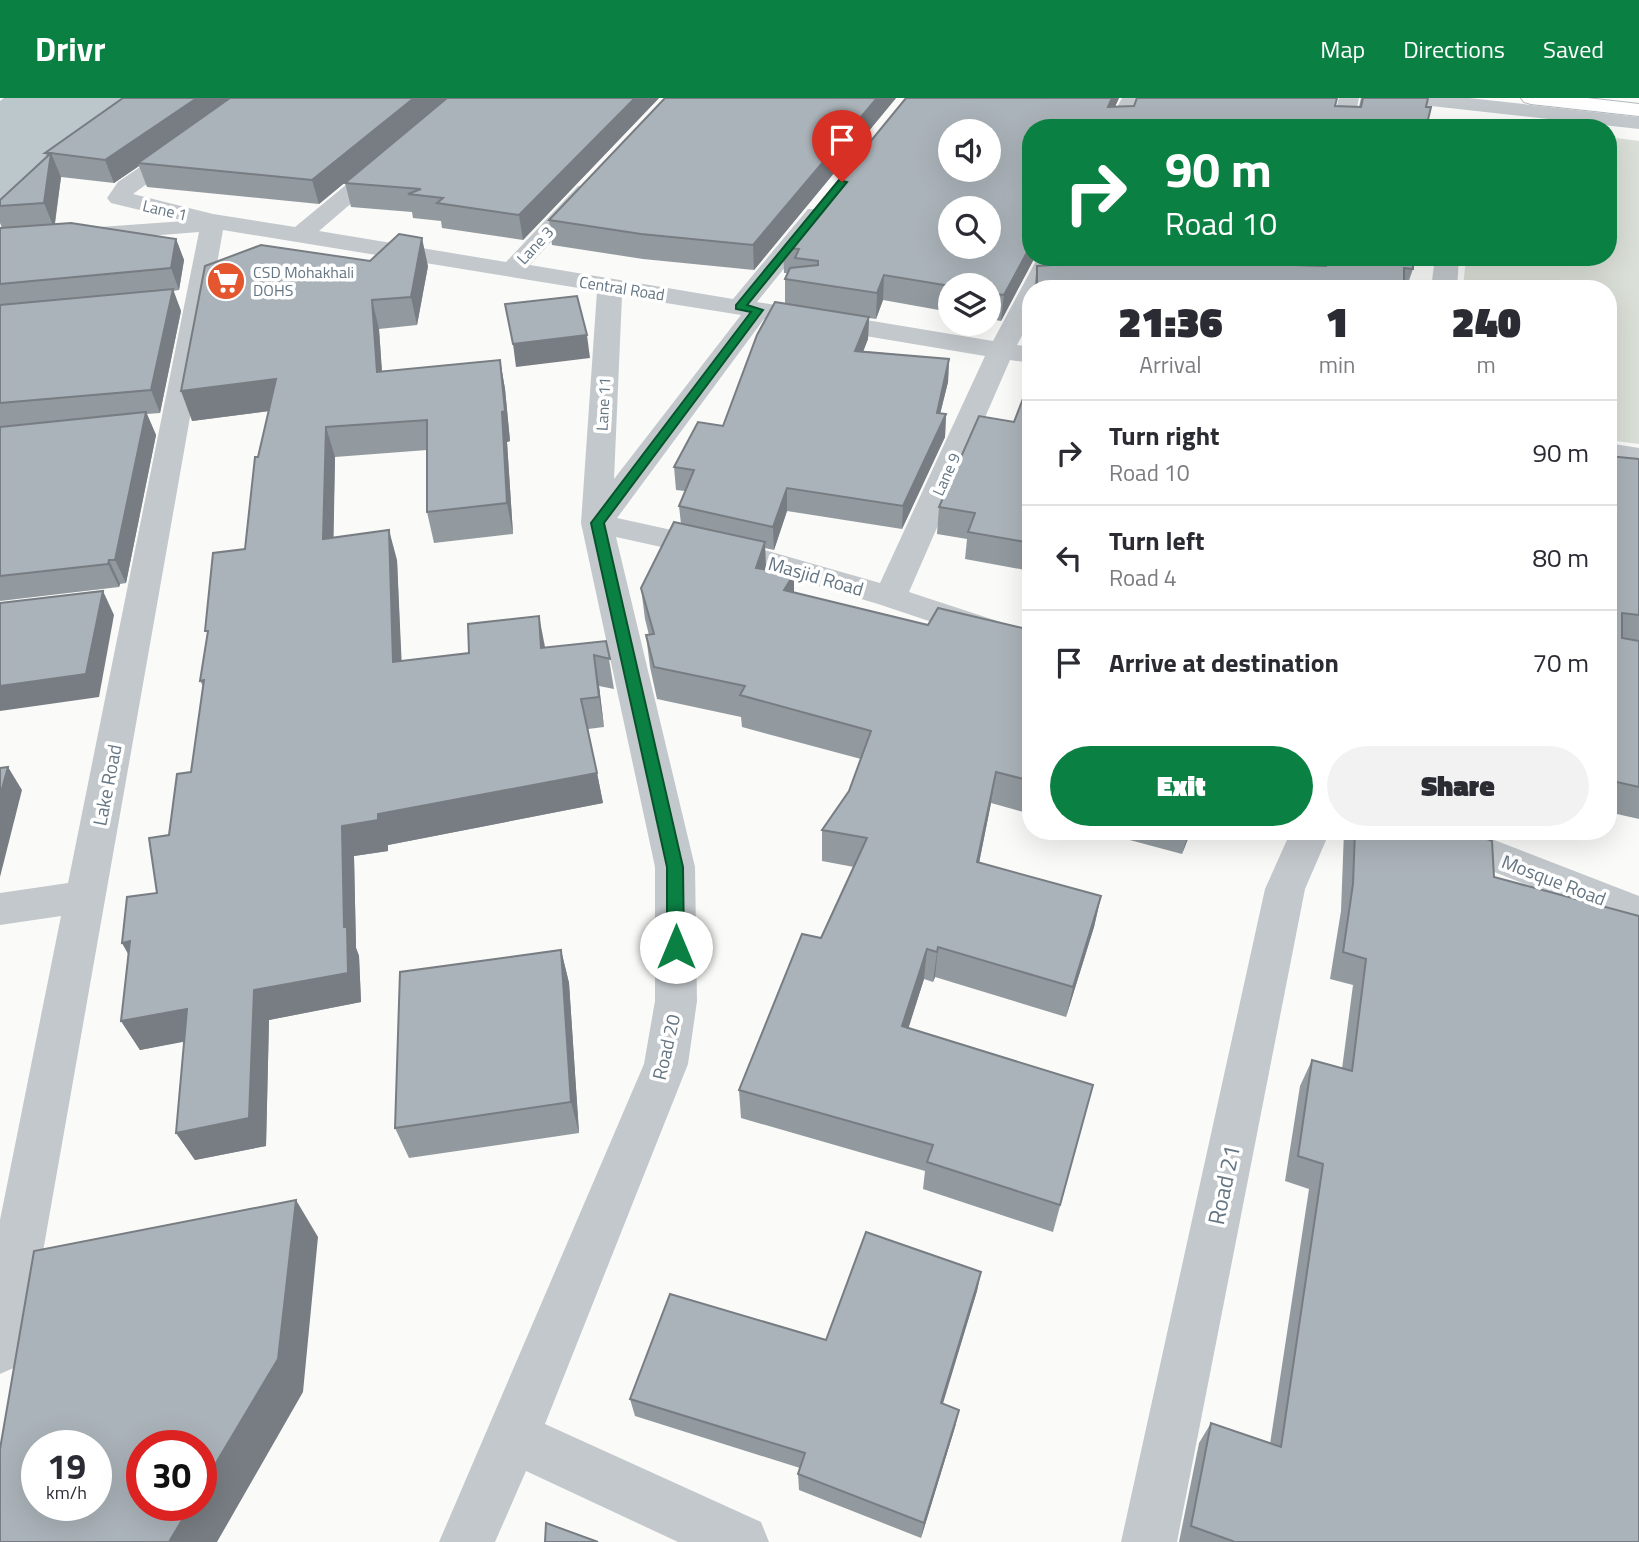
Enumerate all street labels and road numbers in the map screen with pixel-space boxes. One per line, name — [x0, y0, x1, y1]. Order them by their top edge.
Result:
street label: Lane 1 — [140, 193, 190, 227]
street label: Lane 3 — [511, 220, 559, 270]
street label: Central Road — [578, 269, 666, 307]
street label: Lane 11 — [590, 377, 616, 431]
street label: Lane 9 — [926, 449, 966, 499]
street label: Masjid Road — [765, 548, 867, 603]
street label: Lake Road — [84, 742, 129, 828]
street label: Mosque Road — [1498, 846, 1611, 913]
street label: Road 20 — [644, 1011, 687, 1083]
street label: Road 21 — [1198, 1142, 1249, 1228]

